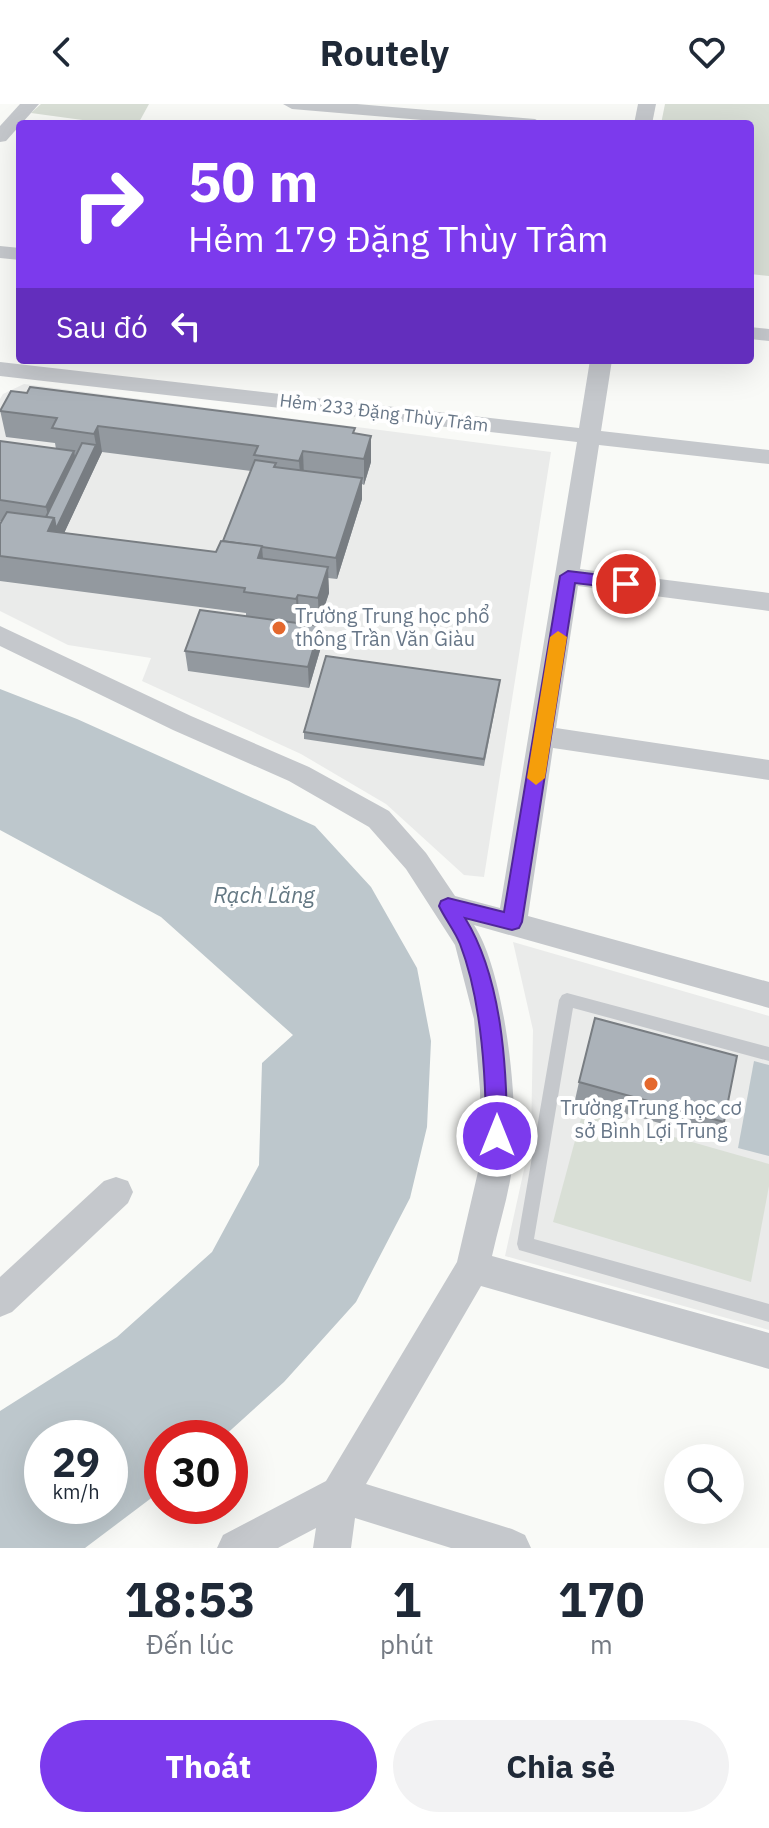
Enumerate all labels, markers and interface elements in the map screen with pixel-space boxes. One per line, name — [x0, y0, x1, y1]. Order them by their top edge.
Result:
text: Routely — [320, 29, 449, 76]
icon: back — [40, 30, 84, 74]
icon: heart — [685, 30, 729, 74]
text: 50 m — [188, 145, 318, 217]
icon: right — [56, 152, 160, 256]
text: Hẻm 179 Đặng Thùy Trâm — [188, 215, 609, 262]
icon: left — [164, 304, 208, 348]
text: Sau đó — [56, 307, 148, 346]
street label: Hẻm 233 Đặng Thùy Trâm — [278, 388, 490, 437]
pin — [592, 550, 660, 618]
icon: arrive — [604, 562, 648, 606]
place label: Trường Trung học phổ thông Trần Văn Giàu — [295, 602, 489, 652]
marker: Trường Trung học phổ thông Trần Văn Giàu — [270, 619, 288, 637]
water label: Rạch Lăng — [213, 880, 315, 909]
marker: Trường Trung học cơ sở Bình Lợi Trung — [642, 1075, 660, 1093]
position arrow — [455, 1094, 539, 1178]
place label: Trường Trung học cơ sở Bình Lợi Trung — [560, 1094, 742, 1144]
speed limit sign: 30 — [144, 1420, 248, 1524]
text: 29 — [52, 1436, 100, 1488]
map controls — [664, 1444, 744, 1524]
button: search — [664, 1444, 744, 1524]
text: km/h — [52, 1478, 100, 1505]
text: 18:53 — [124, 1568, 255, 1630]
text: 1 — [392, 1568, 421, 1630]
text: 170 — [558, 1568, 645, 1630]
text: Đến lúc — [146, 1627, 234, 1661]
text: phút — [380, 1627, 434, 1661]
text: m — [590, 1627, 613, 1661]
button: Thoát — [40, 1720, 377, 1812]
button: Chia sẻ — [393, 1720, 729, 1812]

